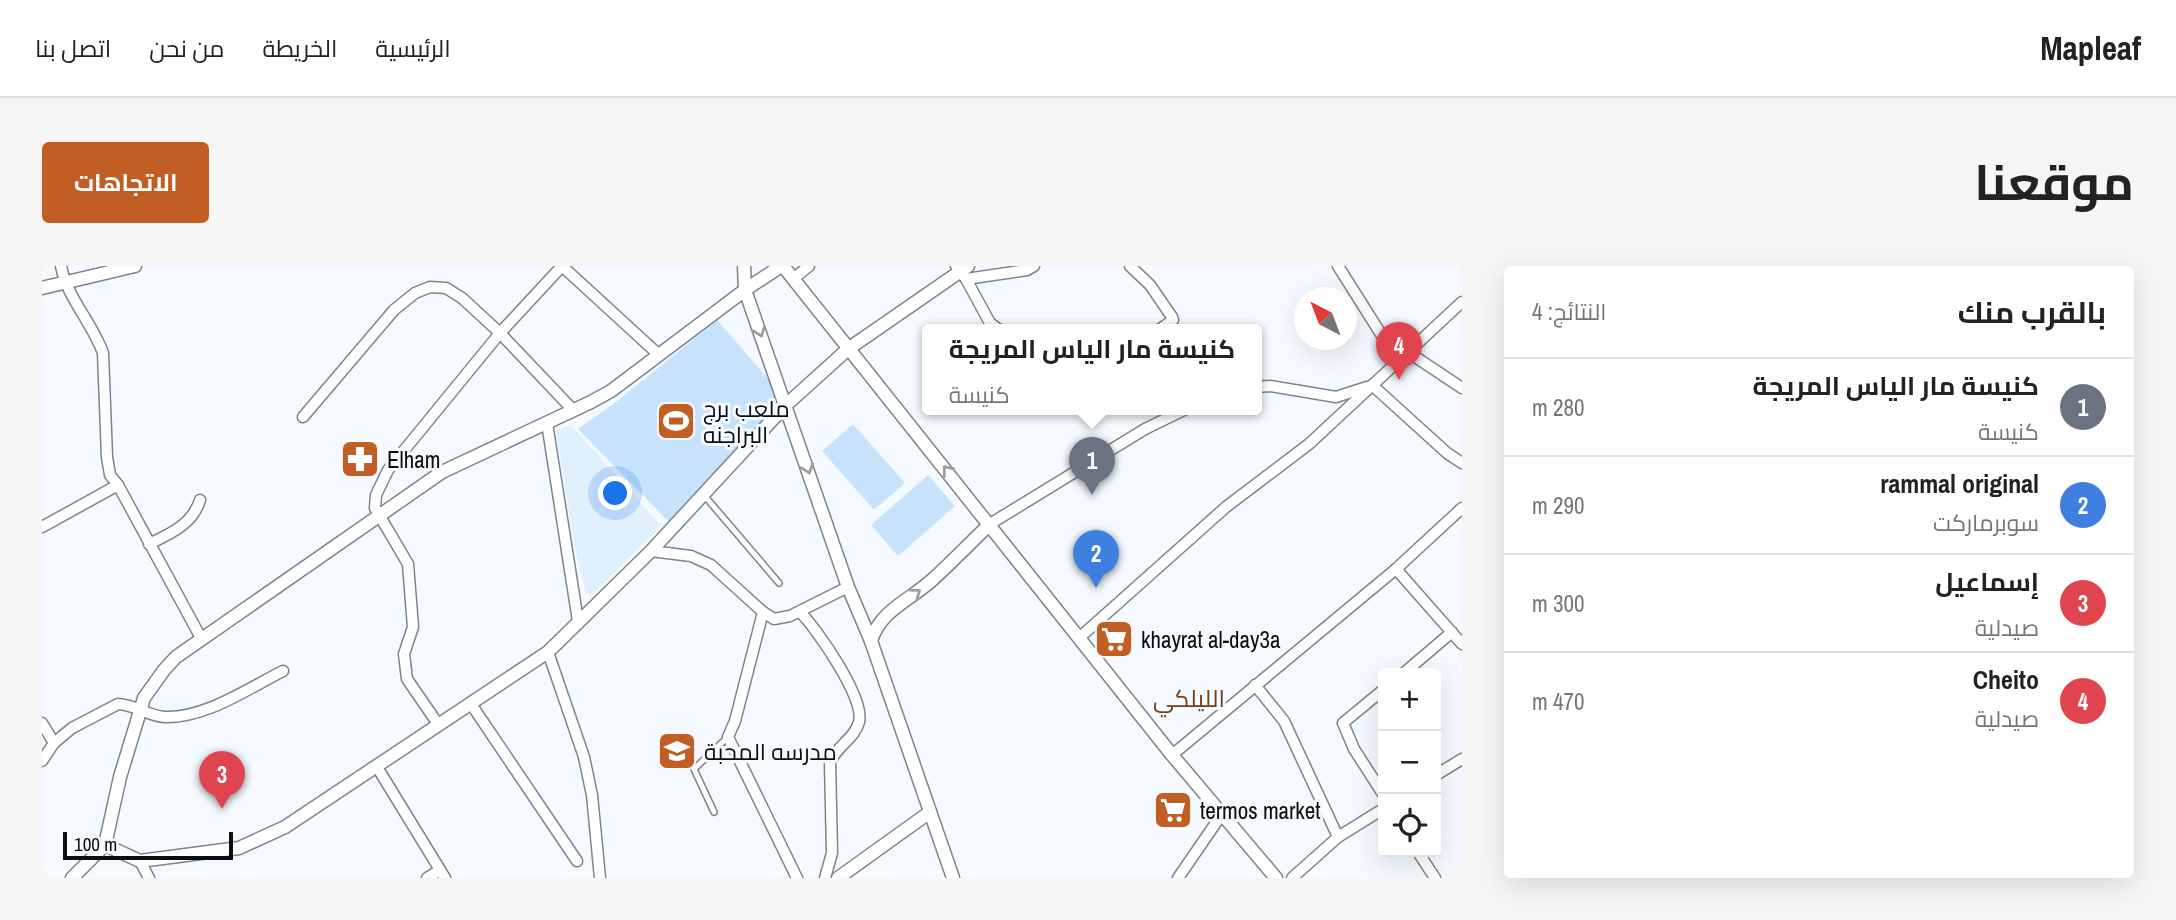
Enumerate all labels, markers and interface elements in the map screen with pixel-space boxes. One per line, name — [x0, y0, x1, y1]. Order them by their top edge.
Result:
text: Mapleaf — [2040, 26, 2141, 70]
text: اتصل بنا — [35, 32, 111, 64]
text: من نحن — [149, 32, 224, 64]
text: الخريطة — [262, 32, 337, 64]
text: الرئيسية — [375, 32, 451, 64]
button: الاتجاهات — [42, 142, 209, 223]
text: موقعنا — [1974, 149, 2134, 215]
north arrow — [1294, 287, 1357, 350]
text: بالقرب منك — [1958, 292, 2106, 332]
text: النتائج: 4 — [1532, 296, 1606, 327]
pin: 4 — [1376, 322, 1422, 380]
popup — [922, 324, 1262, 415]
one-way arrow — [752, 325, 766, 337]
text: كنيسة مار الياس المريجة — [949, 331, 1235, 366]
text: كنيسة مار الياس المريجة — [1753, 368, 2039, 403]
text: كنيسة — [949, 379, 1010, 410]
text: 280 m — [1532, 392, 1584, 423]
text: 1 — [2078, 392, 2088, 423]
place label: ملعب برج البراجنه — [703, 393, 790, 450]
sports icon: ملعب برج البراجنه — [655, 400, 697, 442]
text: كنيسة — [1978, 416, 2039, 447]
pin: 1 — [1069, 437, 1115, 495]
pharmacy icon: Elham — [339, 438, 381, 480]
place label: Elham — [387, 444, 440, 475]
one-way arrow — [799, 463, 814, 475]
one-way arrow — [943, 466, 955, 479]
text: rammal original — [1880, 466, 2039, 501]
your location — [598, 476, 632, 510]
text: 290 m — [1532, 490, 1584, 521]
text: 2 — [2078, 490, 2088, 521]
text: سوبرماركت — [1933, 507, 2039, 538]
pin: 2 — [1073, 530, 1119, 588]
text: إسماعيل — [1935, 564, 2039, 599]
text: 300 m — [1532, 588, 1584, 619]
text: 3 — [2078, 588, 2088, 619]
one-way arrow — [908, 589, 920, 601]
text: صيدلية — [1975, 612, 2039, 643]
supermarket icon: khayrat al-day3a — [1093, 618, 1135, 660]
place label: khayrat al-day3a — [1141, 624, 1281, 655]
text: Cheito — [1973, 662, 2039, 697]
map controls — [1378, 668, 1441, 857]
button: + — [1378, 668, 1441, 731]
district label: الليلكي — [1153, 682, 1225, 718]
text: 470 m — [1532, 686, 1584, 717]
text: 4 — [2078, 686, 2088, 717]
text: صيدلية — [1975, 703, 2039, 734]
school or university icon: مدرسه المحبة — [656, 730, 698, 772]
button: − — [1378, 731, 1441, 794]
place label: مدرسه المحبة — [704, 736, 837, 767]
pin: 3 — [199, 751, 245, 809]
supermarket icon: termos market — [1152, 789, 1194, 831]
button: locate — [1378, 794, 1441, 857]
place label: termos market — [1200, 795, 1321, 826]
scale bar — [63, 829, 233, 861]
text: 100 m — [74, 831, 117, 857]

